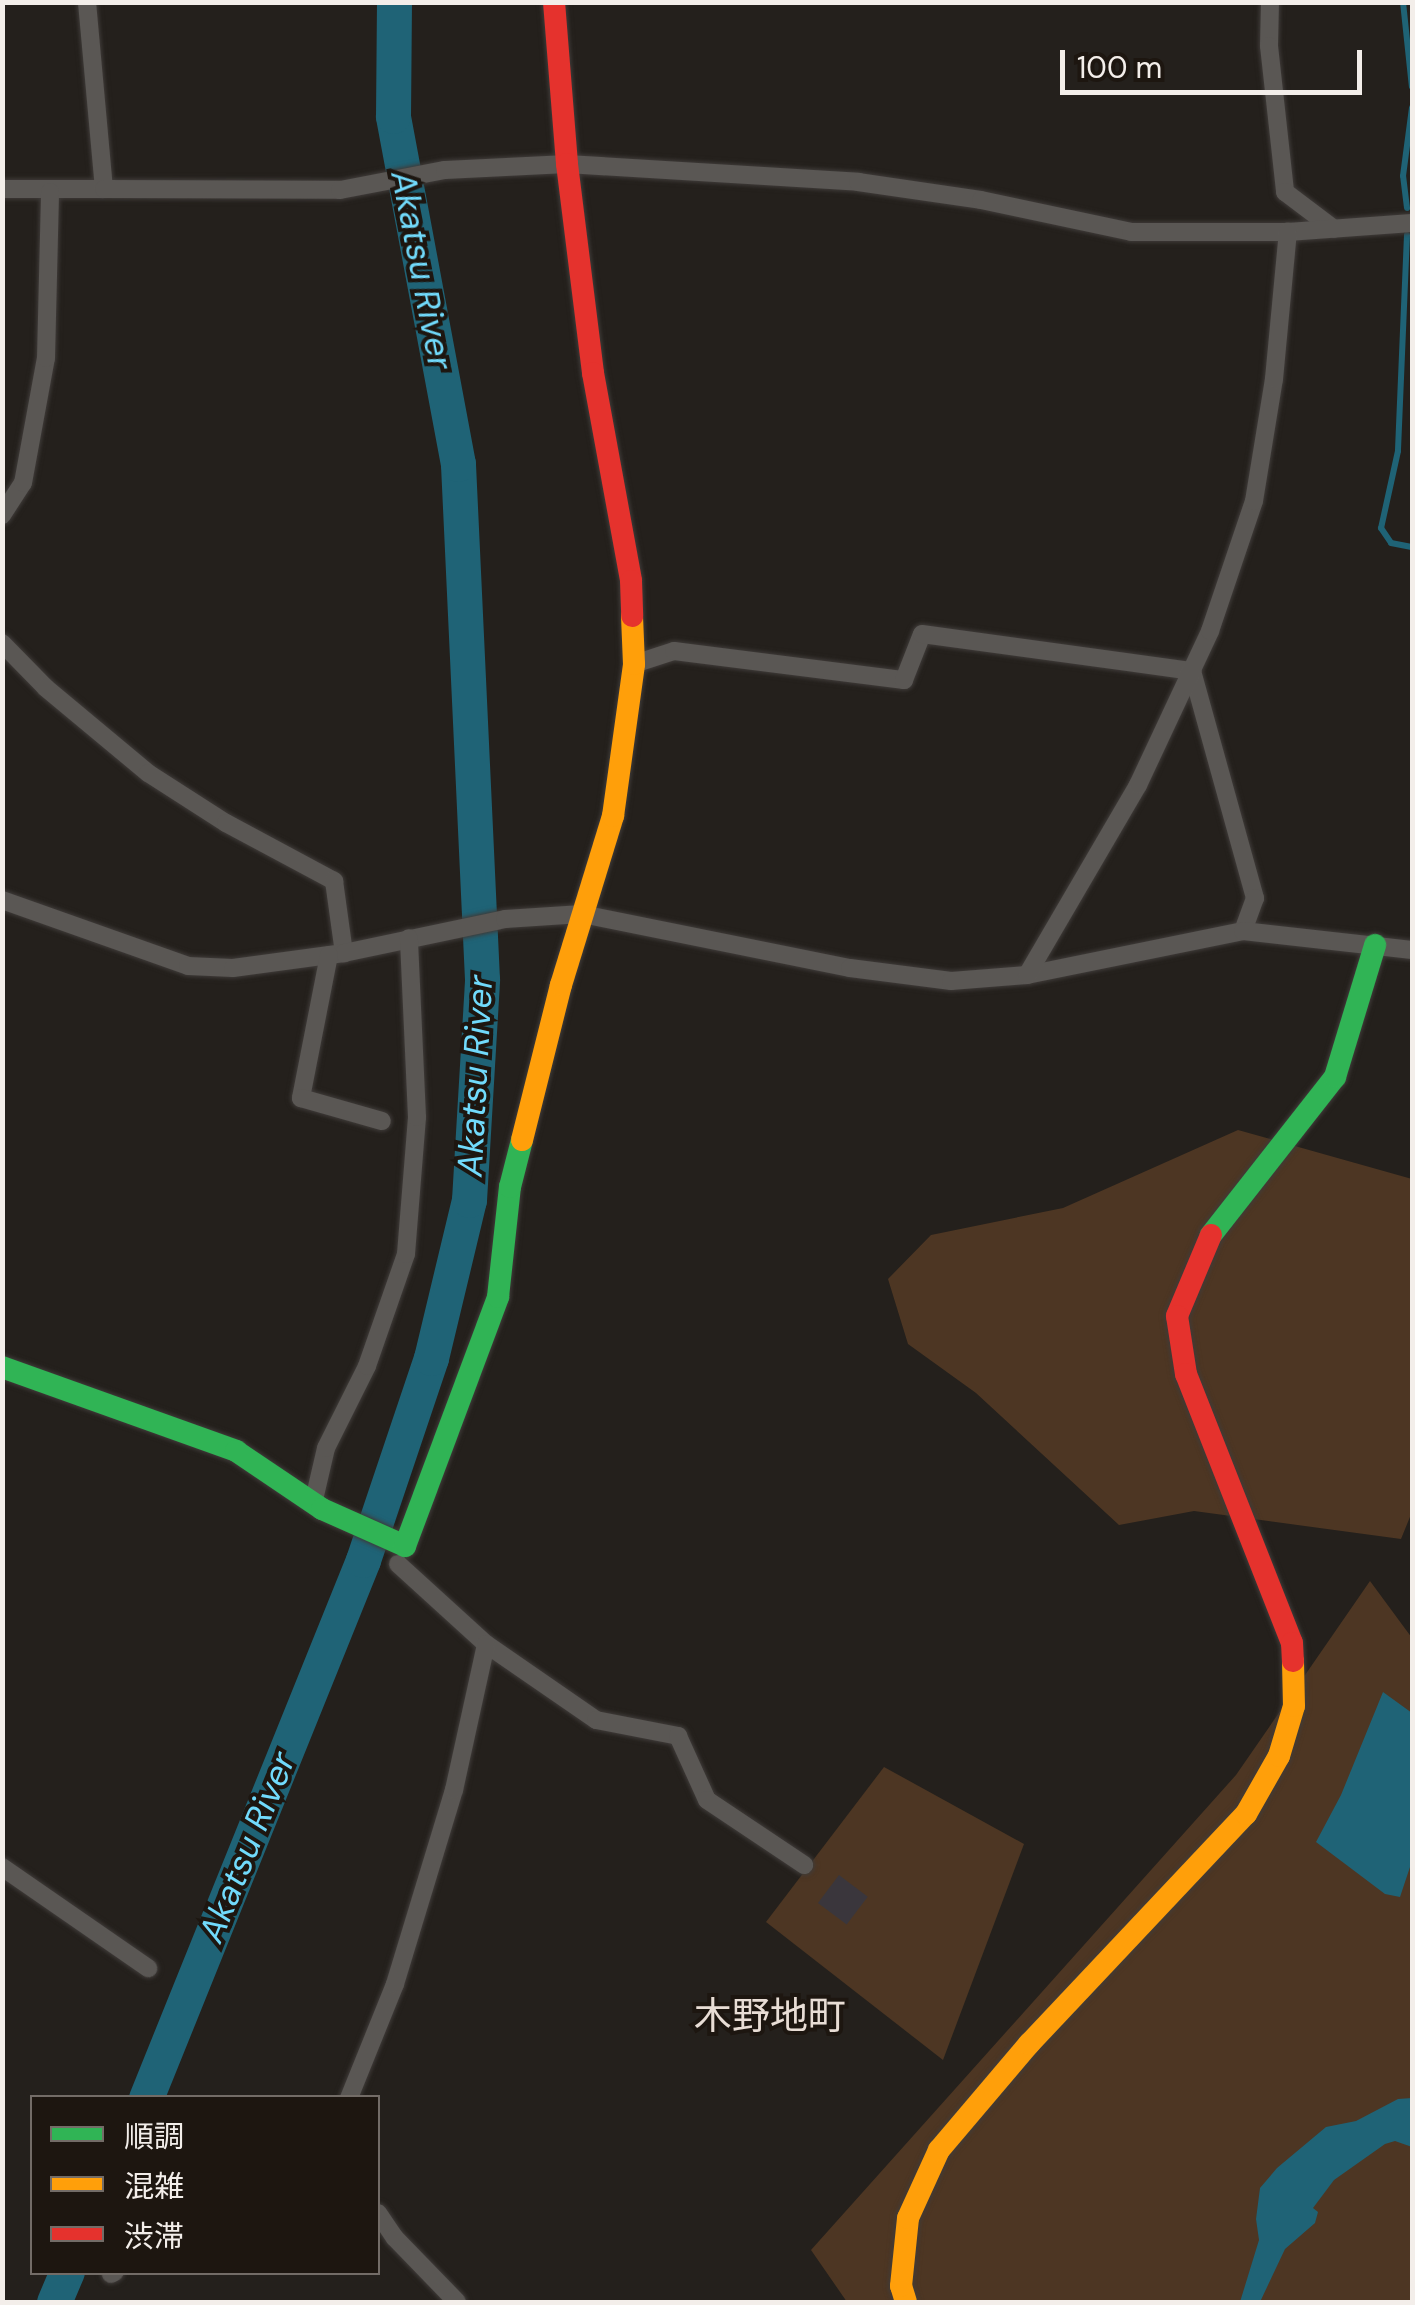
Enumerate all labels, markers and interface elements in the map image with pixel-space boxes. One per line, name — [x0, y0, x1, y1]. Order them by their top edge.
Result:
scale bar — [1065, 30, 1368, 92]
text: 100 m — [1077, 48, 1162, 87]
water label: Akatsu River — [382, 167, 462, 373]
water label: Akatsu River — [449, 974, 501, 1178]
water label: Akatsu River — [190, 1746, 304, 1948]
district label: 木野地町 — [694, 1994, 846, 2040]
legend — [30, 2095, 380, 2275]
text: 順調 — [124, 2117, 184, 2156]
text: 混雑 — [124, 2167, 184, 2206]
text: 渋滞 — [124, 2217, 184, 2256]

